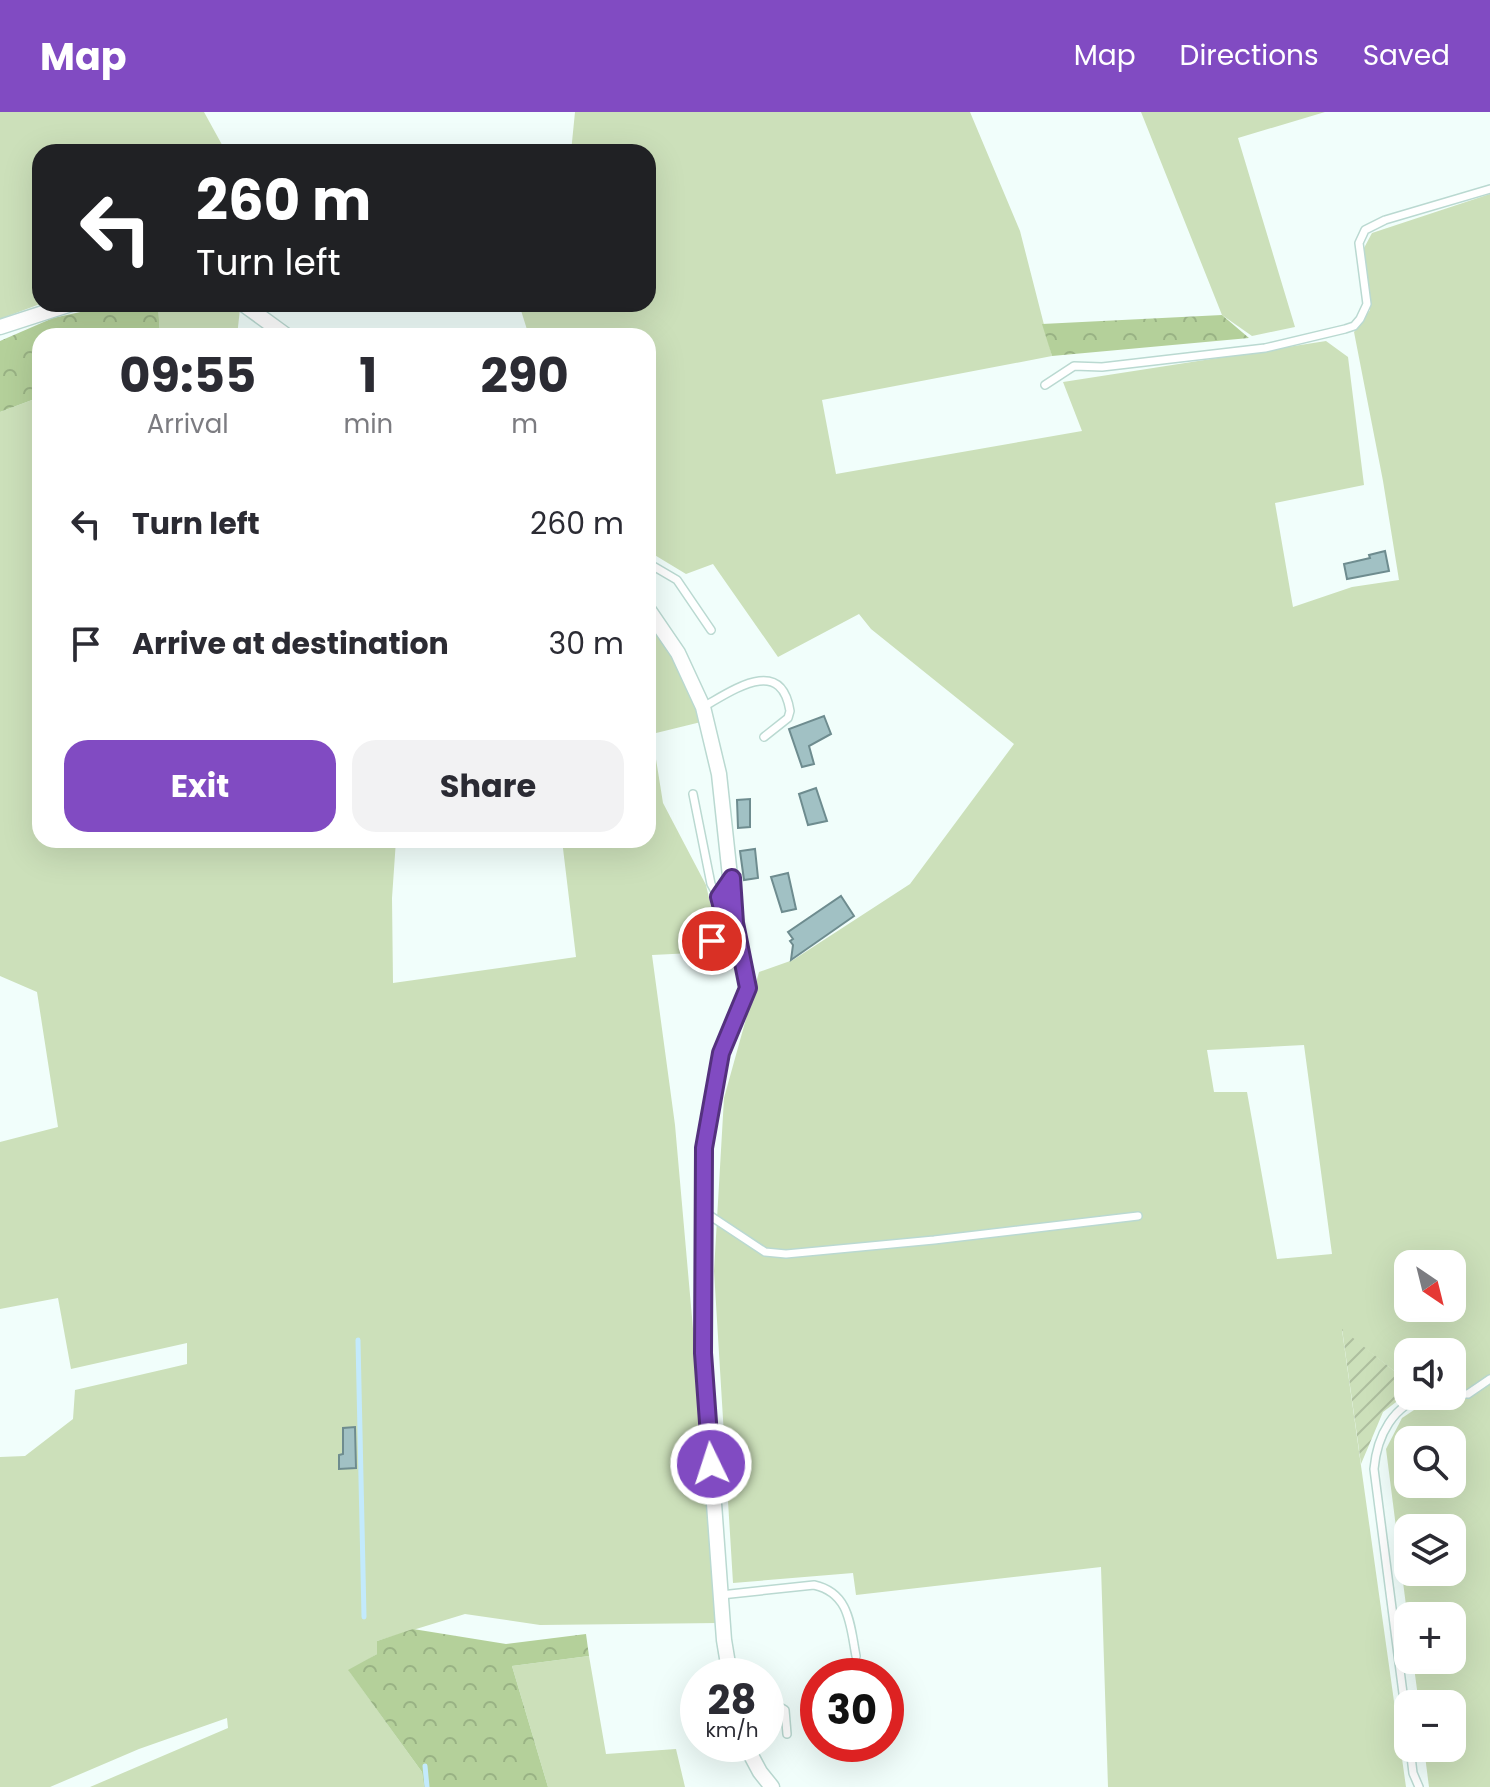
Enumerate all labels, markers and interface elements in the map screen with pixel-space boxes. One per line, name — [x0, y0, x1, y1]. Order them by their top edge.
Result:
text: Map — [40, 30, 127, 83]
text: Map — [1074, 36, 1136, 75]
text: Directions — [1180, 36, 1319, 75]
text: Saved — [1363, 36, 1450, 75]
text: 260 m — [196, 161, 371, 240]
icon: left — [64, 176, 168, 280]
text: Turn left — [196, 237, 341, 288]
text: 09:55 — [119, 342, 256, 409]
text: 1 — [359, 342, 377, 409]
text: 290 — [480, 342, 569, 409]
text: Arrival — [147, 406, 229, 442]
text: min — [343, 406, 393, 442]
text: m — [511, 406, 538, 442]
icon: left — [64, 502, 108, 546]
text: Turn left — [132, 502, 260, 545]
text: 260 m — [530, 502, 624, 545]
icon: arrive — [64, 622, 108, 666]
text: Arrive at destination — [132, 622, 449, 665]
text: 30 m — [549, 622, 624, 665]
button: Exit — [64, 740, 336, 832]
button: Share — [352, 740, 624, 832]
pin — [678, 907, 746, 975]
icon: arrive — [690, 919, 734, 963]
north arrow — [1394, 1250, 1466, 1322]
map controls — [1394, 1250, 1466, 1762]
button: sound — [1394, 1338, 1466, 1410]
position arrow — [669, 1422, 753, 1506]
button: search — [1394, 1426, 1466, 1498]
button: layers — [1394, 1514, 1466, 1586]
button: + — [1394, 1602, 1466, 1674]
speed limit sign: 30 — [800, 1658, 904, 1762]
text: 28 — [708, 1672, 756, 1728]
button: − — [1394, 1690, 1466, 1762]
text: km/h — [705, 1716, 759, 1744]

